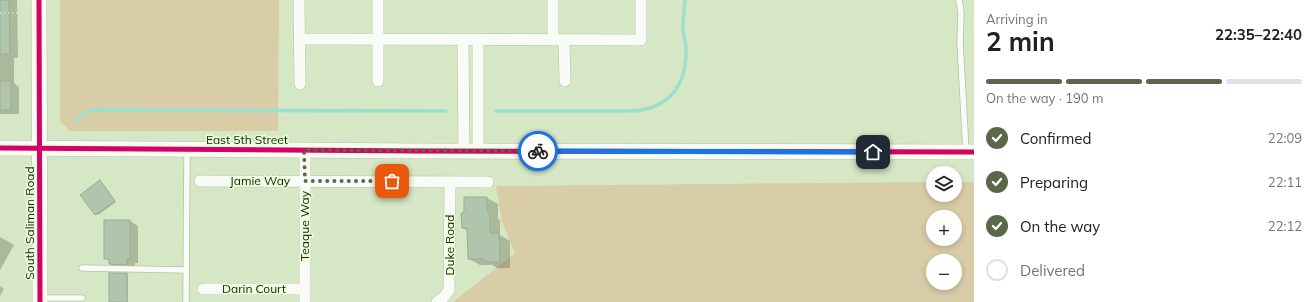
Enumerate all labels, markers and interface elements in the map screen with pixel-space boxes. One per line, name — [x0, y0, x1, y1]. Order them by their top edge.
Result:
text: Arriving in — [986, 11, 1048, 27]
text: 2 min — [986, 25, 1055, 58]
text: 22:35–22:40 — [1215, 25, 1302, 44]
text: On the way · 190 m — [986, 90, 1103, 106]
icon: check — [986, 127, 1008, 149]
text: Confirmed — [1020, 129, 1091, 148]
text: 22:09 — [1268, 130, 1302, 146]
courier — [518, 131, 558, 171]
street label: East 5th Street — [206, 132, 288, 147]
pin — [856, 135, 890, 169]
icon: bike — [527, 140, 549, 162]
icon: home — [862, 141, 884, 163]
pin — [375, 164, 409, 198]
street label: South Saliman Road — [22, 166, 37, 280]
map controls — [926, 166, 962, 290]
button: layers — [926, 166, 962, 202]
icon: bag — [381, 170, 403, 192]
icon: check — [986, 171, 1008, 193]
street label: Jamie Way — [230, 173, 291, 188]
text: Preparing — [1020, 173, 1088, 192]
text: 22:11 — [1268, 174, 1302, 190]
street label: Teaque Way — [297, 190, 312, 261]
button: + — [926, 210, 962, 246]
street label: Duke Road — [442, 215, 457, 276]
icon: check — [986, 215, 1008, 237]
text: On the way — [1020, 217, 1100, 236]
text: 22:12 — [1268, 218, 1302, 234]
button: − — [926, 254, 962, 290]
text: Delivered — [1020, 261, 1085, 280]
street label: Darin Court — [222, 281, 286, 296]

